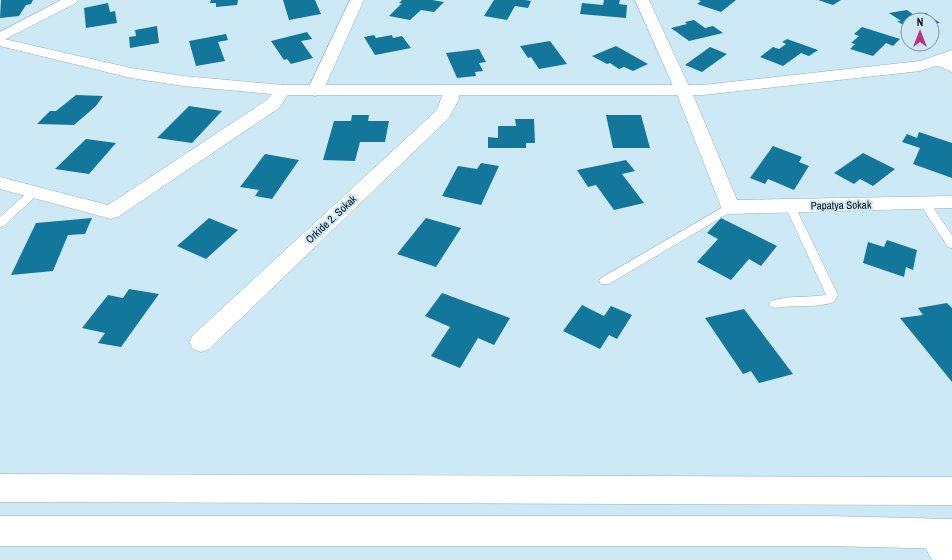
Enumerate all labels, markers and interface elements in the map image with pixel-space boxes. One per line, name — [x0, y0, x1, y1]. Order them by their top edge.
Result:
north arrow — [900, 12, 940, 52]
text: N — [917, 15, 923, 29]
street label: Orkide 2. Sokak — [303, 191, 360, 246]
street label: Papatya Sokak — [811, 197, 872, 213]

